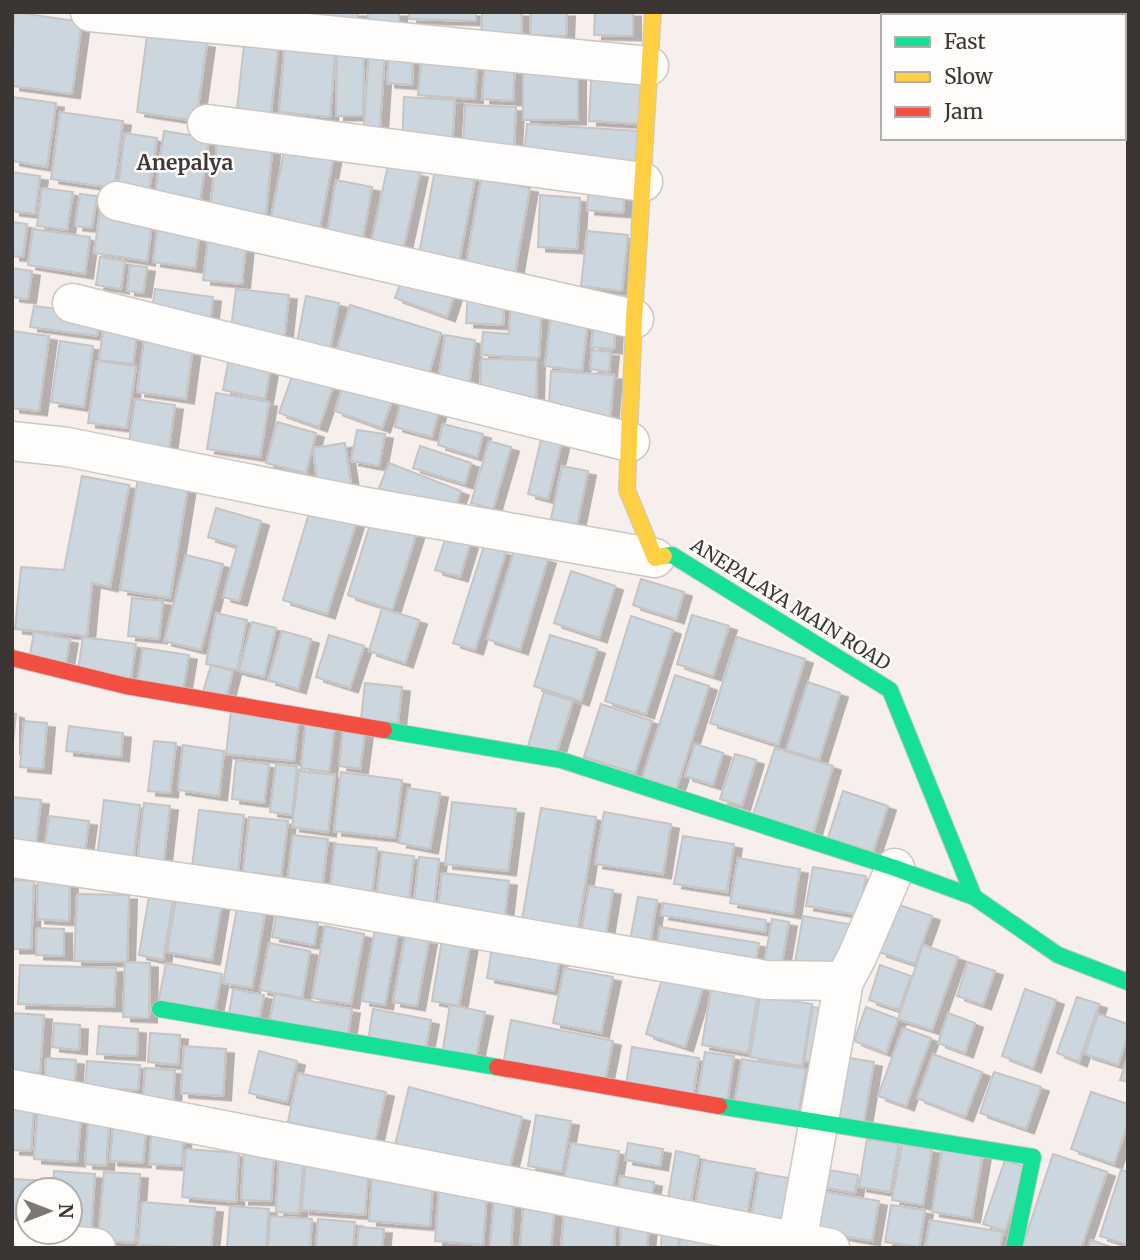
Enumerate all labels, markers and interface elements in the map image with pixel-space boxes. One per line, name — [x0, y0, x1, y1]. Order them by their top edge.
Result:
legend — [881, 14, 1126, 140]
text: Fast — [944, 28, 986, 55]
text: Slow — [944, 63, 993, 90]
text: Jam — [943, 98, 983, 125]
district label: Anepalya — [136, 149, 233, 176]
street label: ANEPALAYA MAIN ROAD — [686, 532, 895, 675]
north arrow — [14, 1176, 84, 1246]
text: N — [54, 1203, 78, 1219]

